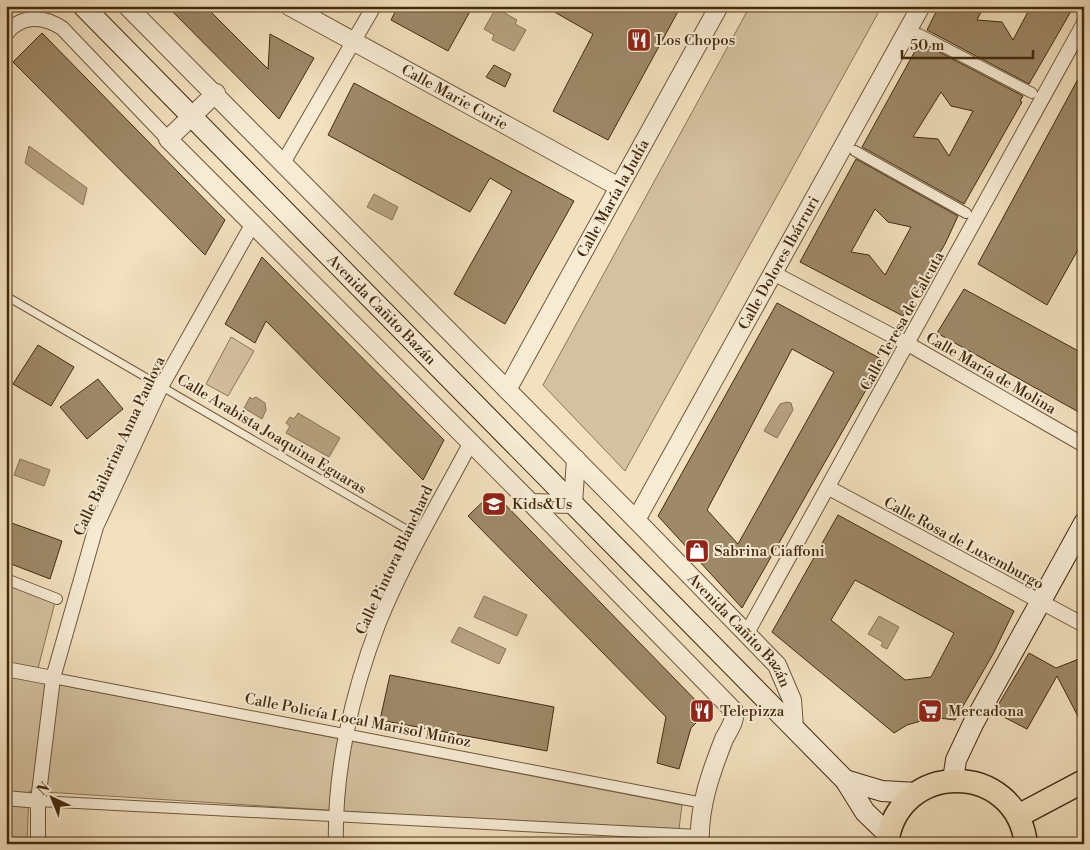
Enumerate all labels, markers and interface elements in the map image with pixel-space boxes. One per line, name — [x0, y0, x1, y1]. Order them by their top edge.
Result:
restaurant icon: Los Chopos — [626, 27, 652, 53]
scale bar — [902, 28, 1034, 60]
place label: Los Chopos — [656, 31, 735, 50]
text: 50 m — [910, 36, 944, 55]
street label: Calle Marie Curie — [398, 60, 511, 134]
street label: Calle María la Judía — [573, 136, 654, 261]
street label: Calle Dolores Ibárruri — [734, 193, 824, 333]
street label: Calle Teresa de Calcuta — [856, 248, 949, 394]
street label: Avenida Cañito Bazán — [322, 250, 440, 369]
street label: Calle María de Molina — [922, 328, 1060, 419]
street label: Calle Bailarina Anna Paulova — [69, 353, 170, 539]
street label: Calle Arabista Joaquina Eguaras — [173, 370, 370, 499]
street label: Calle Pintora Blanchard — [351, 482, 438, 638]
school or university icon: Kids&Us — [481, 491, 507, 517]
street label: Calle Rosa de Luxemburgo — [880, 493, 1047, 594]
place label: Kids&Us — [512, 495, 572, 514]
shop icon: Sabrina Ciaffoni — [684, 538, 710, 564]
place label: Sabrina Ciaffoni — [714, 542, 825, 561]
street label: Avenida Cañito Bazán — [682, 569, 794, 690]
street label: Calle Policía Local Marisol Muñoz — [243, 689, 473, 752]
restaurant icon: Telepizza — [689, 698, 715, 724]
supermarket icon: Mercadona — [917, 698, 943, 724]
place label: Telepizza — [720, 702, 785, 721]
place label: Mercadona — [948, 702, 1024, 721]
north arrow — [28, 772, 78, 822]
text: N — [33, 779, 54, 800]

